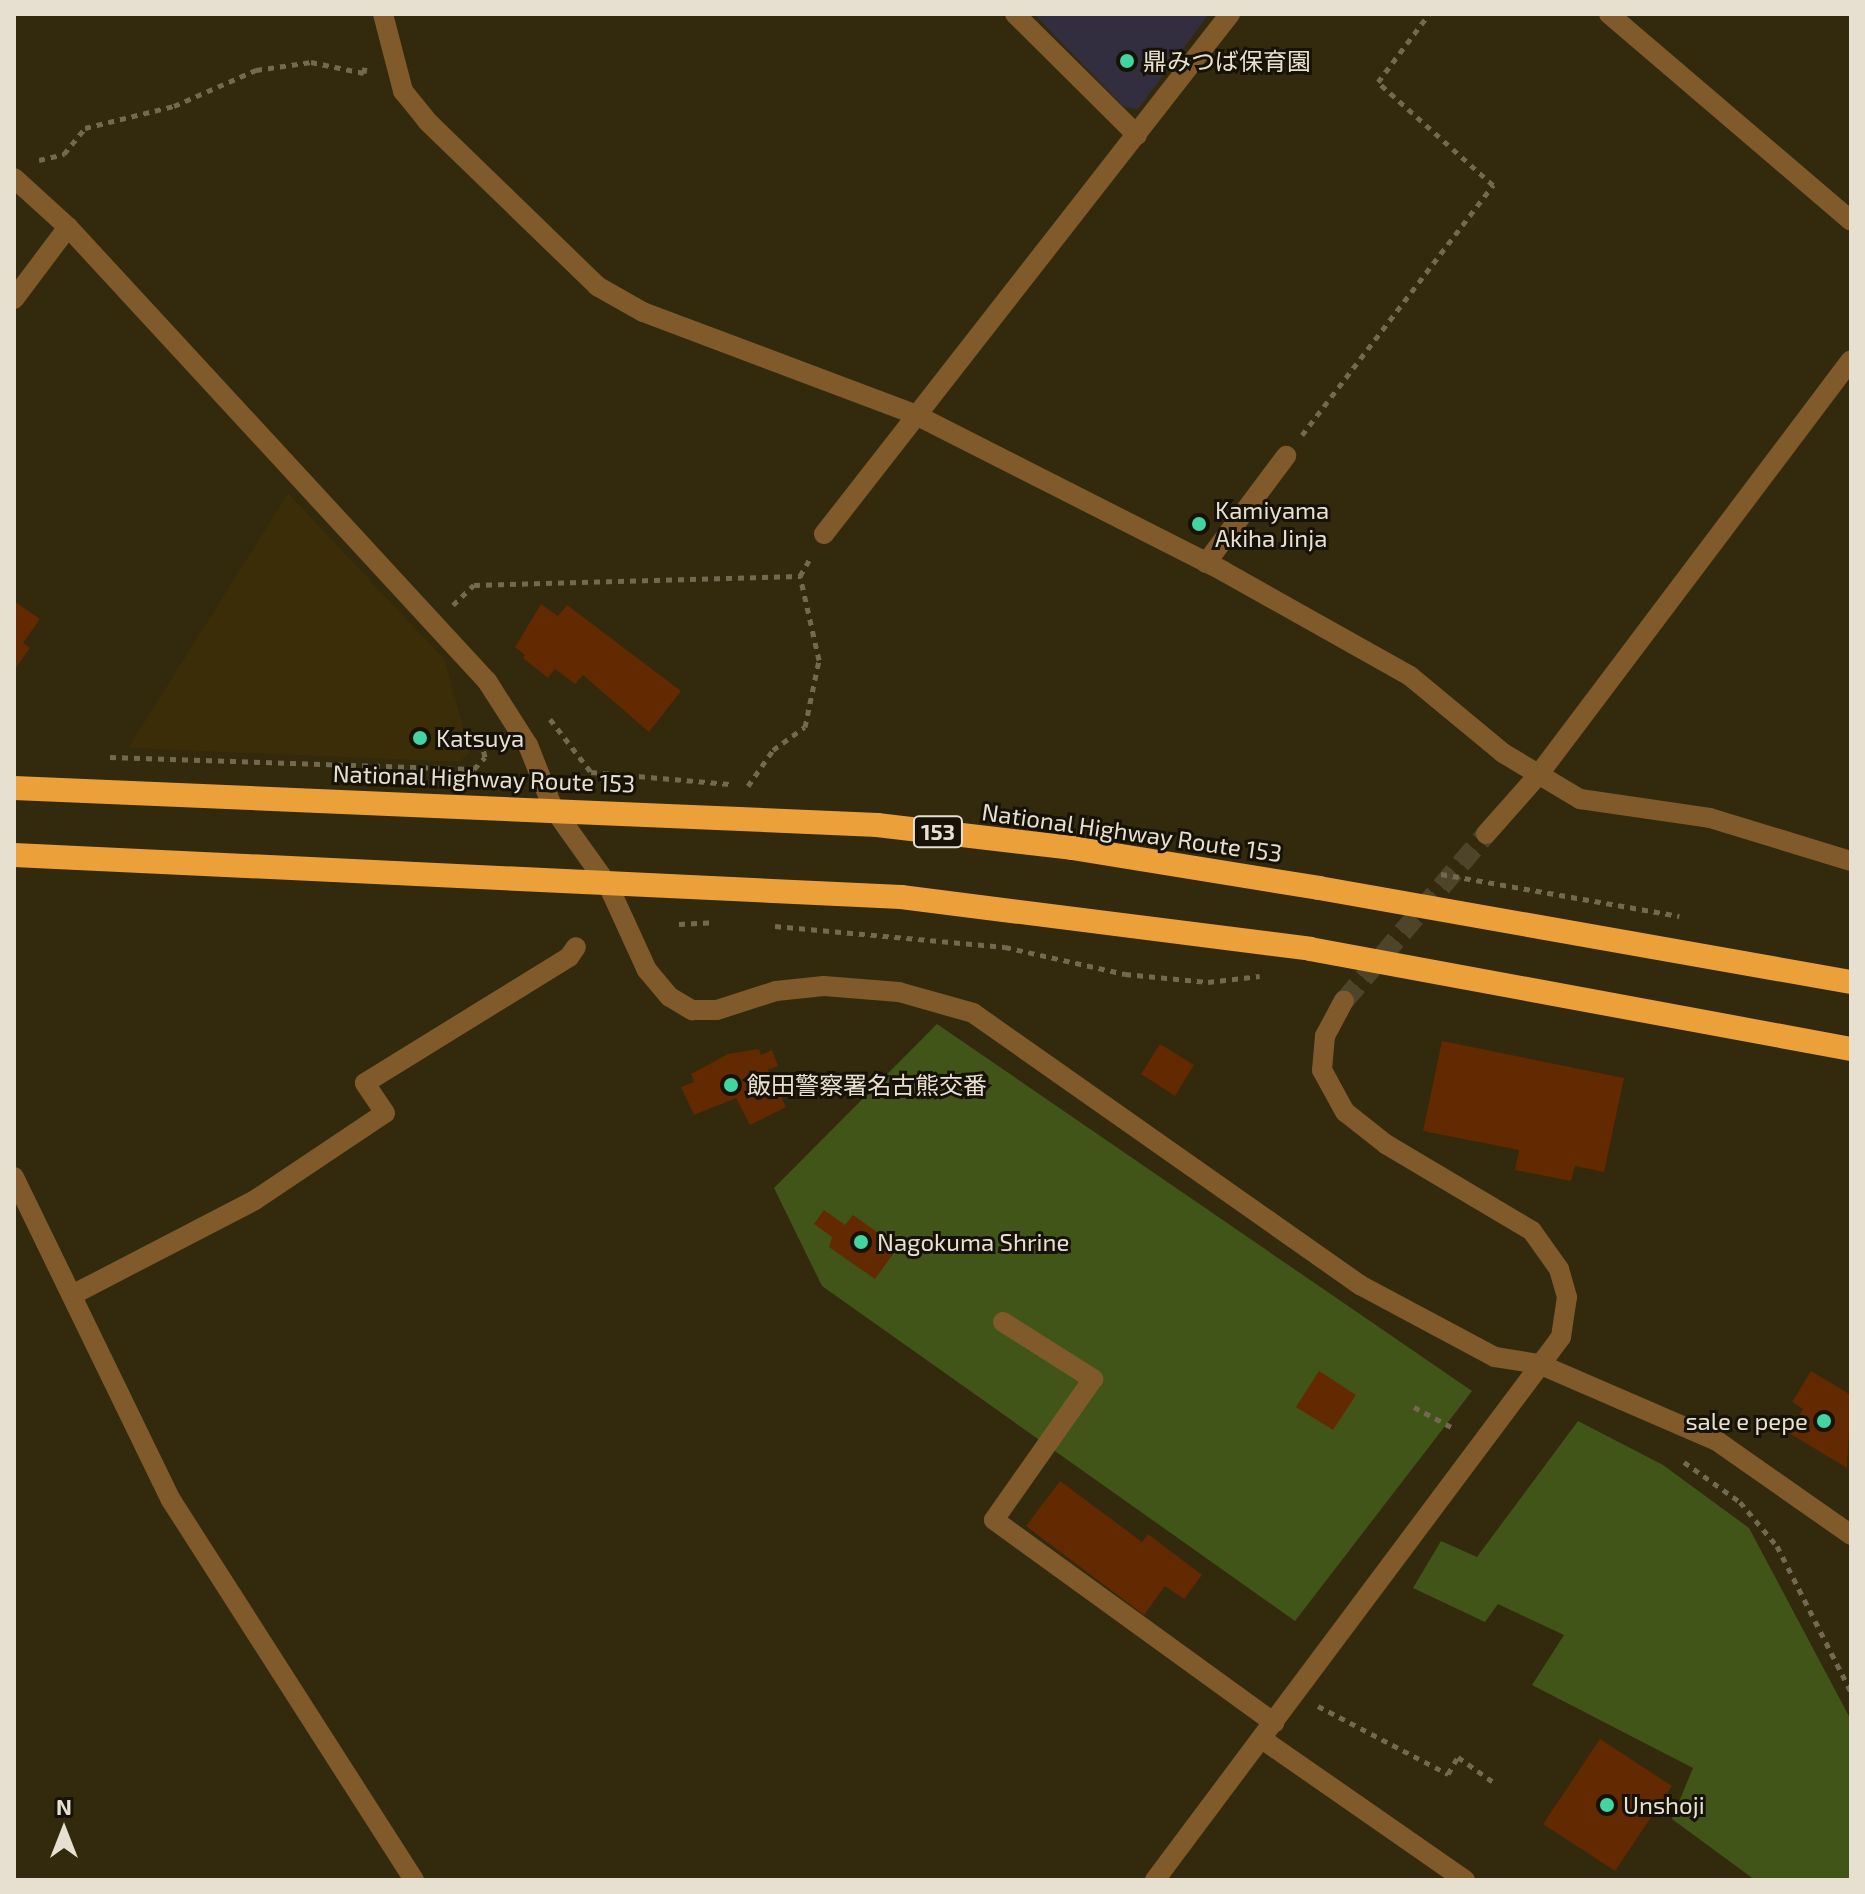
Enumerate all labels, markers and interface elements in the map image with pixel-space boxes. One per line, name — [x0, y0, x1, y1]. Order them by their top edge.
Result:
place label: 鼎みつば保育園 — [1143, 47, 1311, 75]
marker: 鼎みつば保育園 — [1118, 52, 1136, 70]
place label: Kamiyama Akiha Jinja — [1215, 496, 1329, 552]
marker: Kamiyama Akiha Jinja — [1190, 515, 1208, 533]
place label: Katsuya — [436, 724, 524, 752]
marker: Katsuya — [411, 729, 429, 747]
street label: National Highway Route 153 — [332, 758, 636, 798]
street label: National Highway Route 153 — [980, 797, 1284, 867]
road number: 153 — [912, 814, 964, 850]
place label: 飯田警察署名古熊交番 — [747, 1071, 987, 1099]
marker: 飯田警察署名古熊交番 — [722, 1076, 740, 1094]
place label: Nagokuma Shrine — [877, 1228, 1069, 1256]
marker: Nagokuma Shrine — [852, 1233, 870, 1251]
place label: sale e pepe — [1685, 1407, 1808, 1435]
marker: sale e pepe — [1815, 1412, 1833, 1430]
north arrow — [24, 1790, 104, 1870]
place label: Unshoji — [1623, 1791, 1705, 1819]
text: N — [56, 1793, 72, 1819]
marker: Unshoji — [1598, 1796, 1616, 1814]

